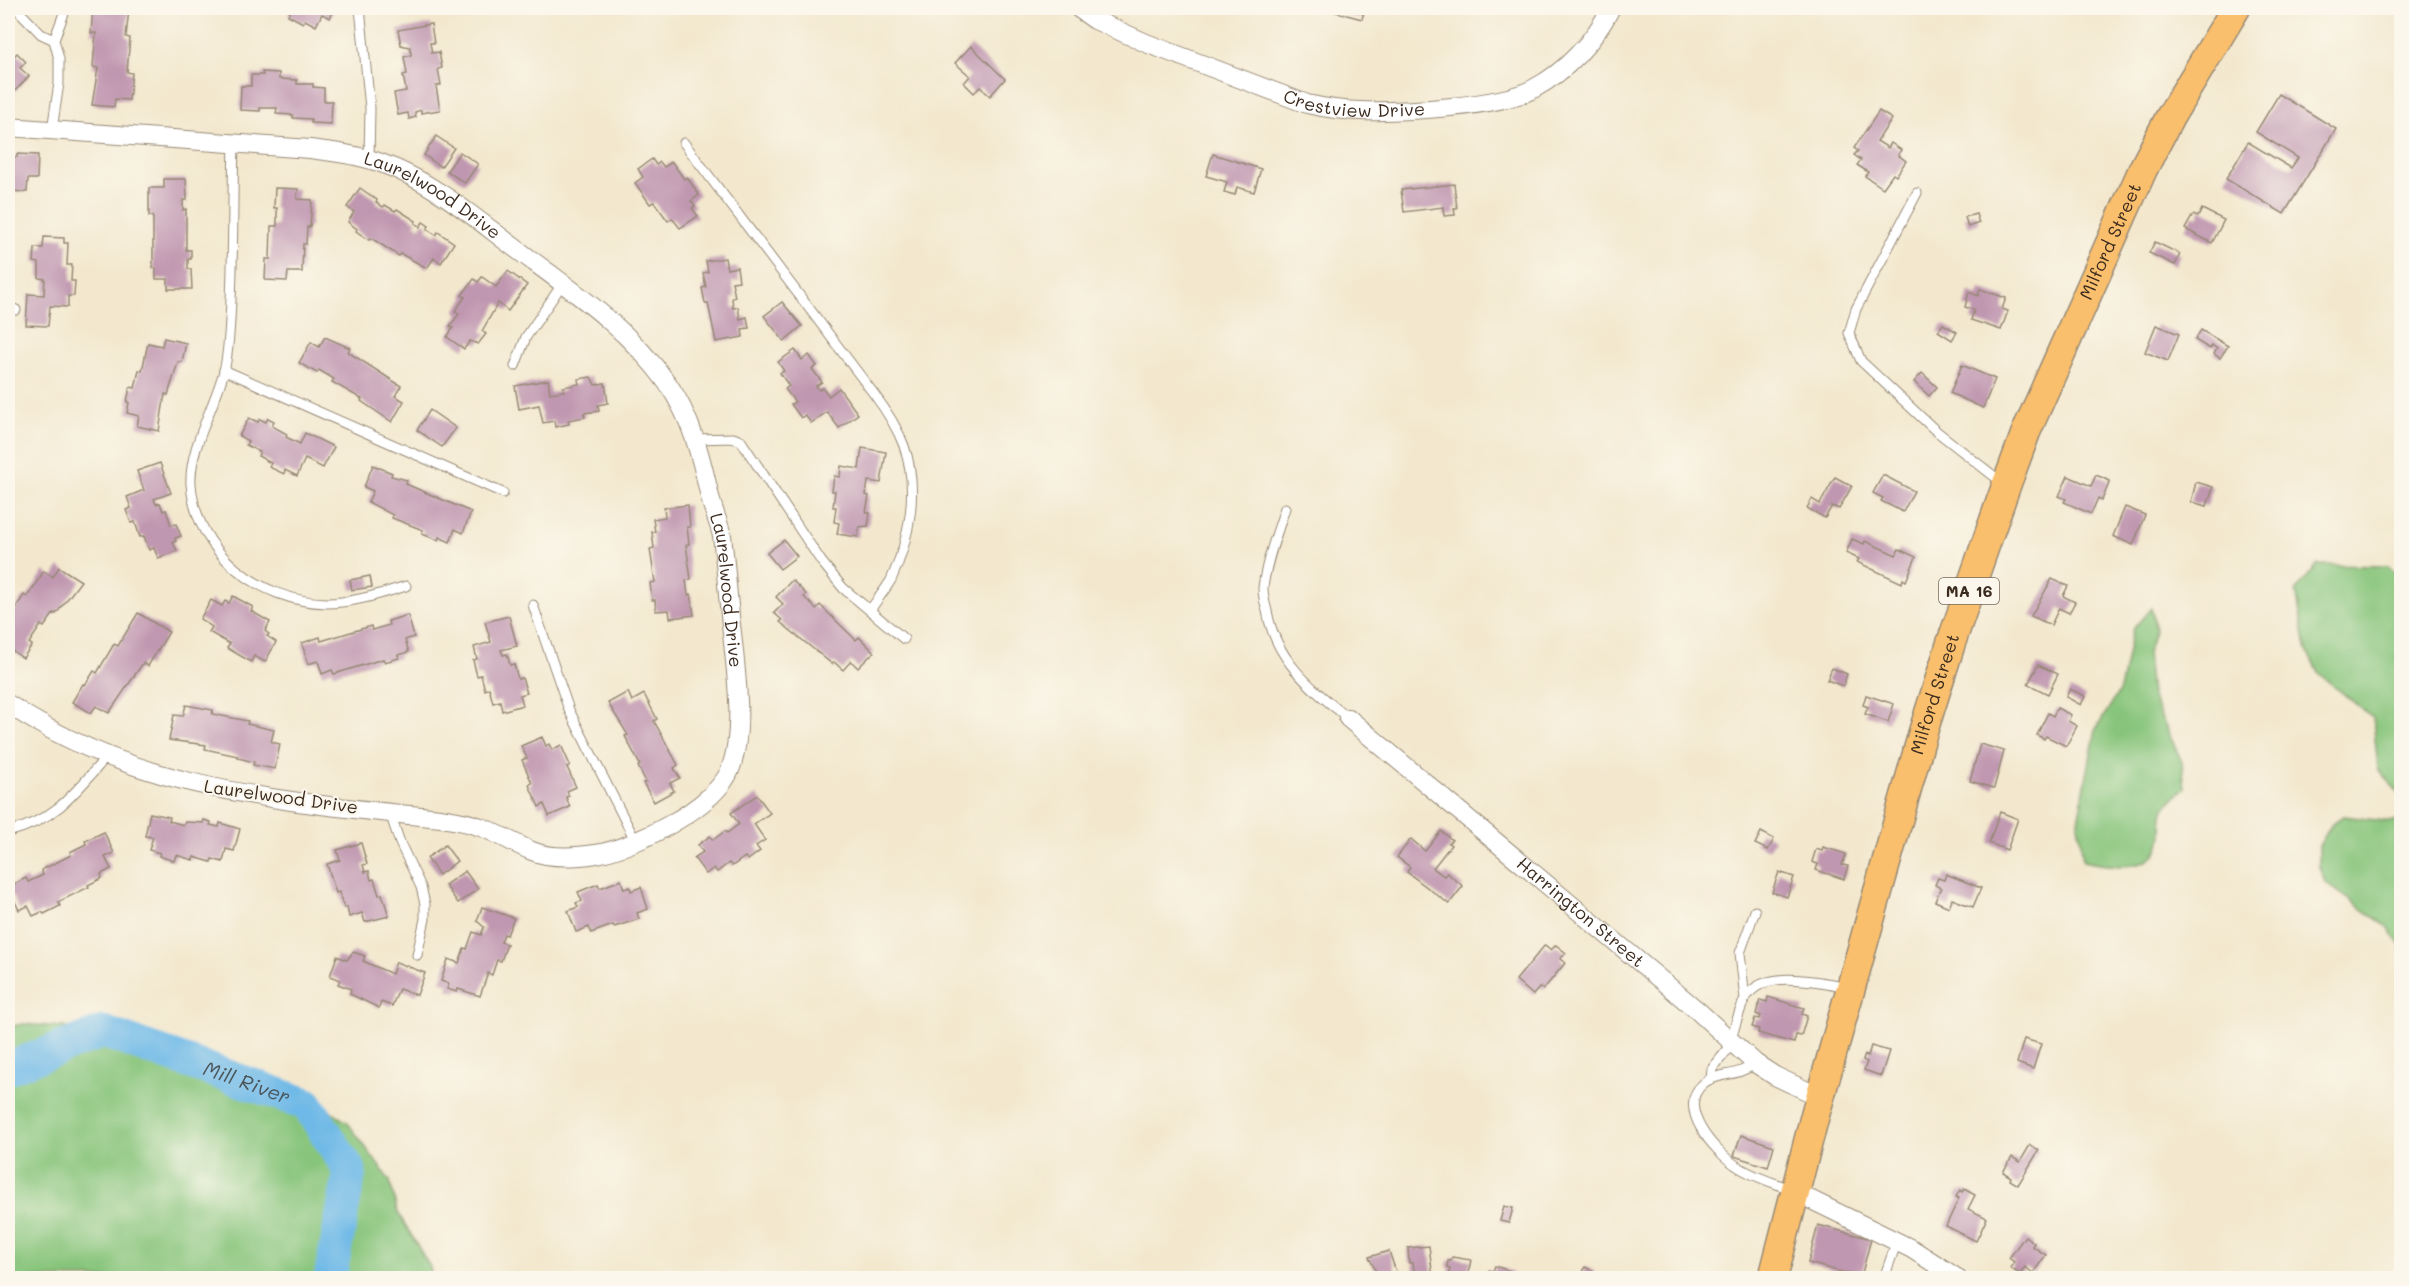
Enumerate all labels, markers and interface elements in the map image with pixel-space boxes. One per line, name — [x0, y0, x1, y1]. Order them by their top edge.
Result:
street label: Crestview Drive — [1280, 83, 1426, 122]
street label: Laurelwood Drive — [362, 146, 506, 244]
street label: Milford Street — [2073, 179, 2146, 303]
street label: Laurelwood Drive — [705, 510, 749, 669]
road number: MA 16 — [1939, 578, 1999, 604]
street label: Milford Street — [1904, 630, 1964, 757]
street label: Laurelwood Drive — [203, 773, 360, 819]
street label: Harrington Street — [1512, 851, 1650, 972]
water label: Mill River — [200, 1054, 294, 1109]

